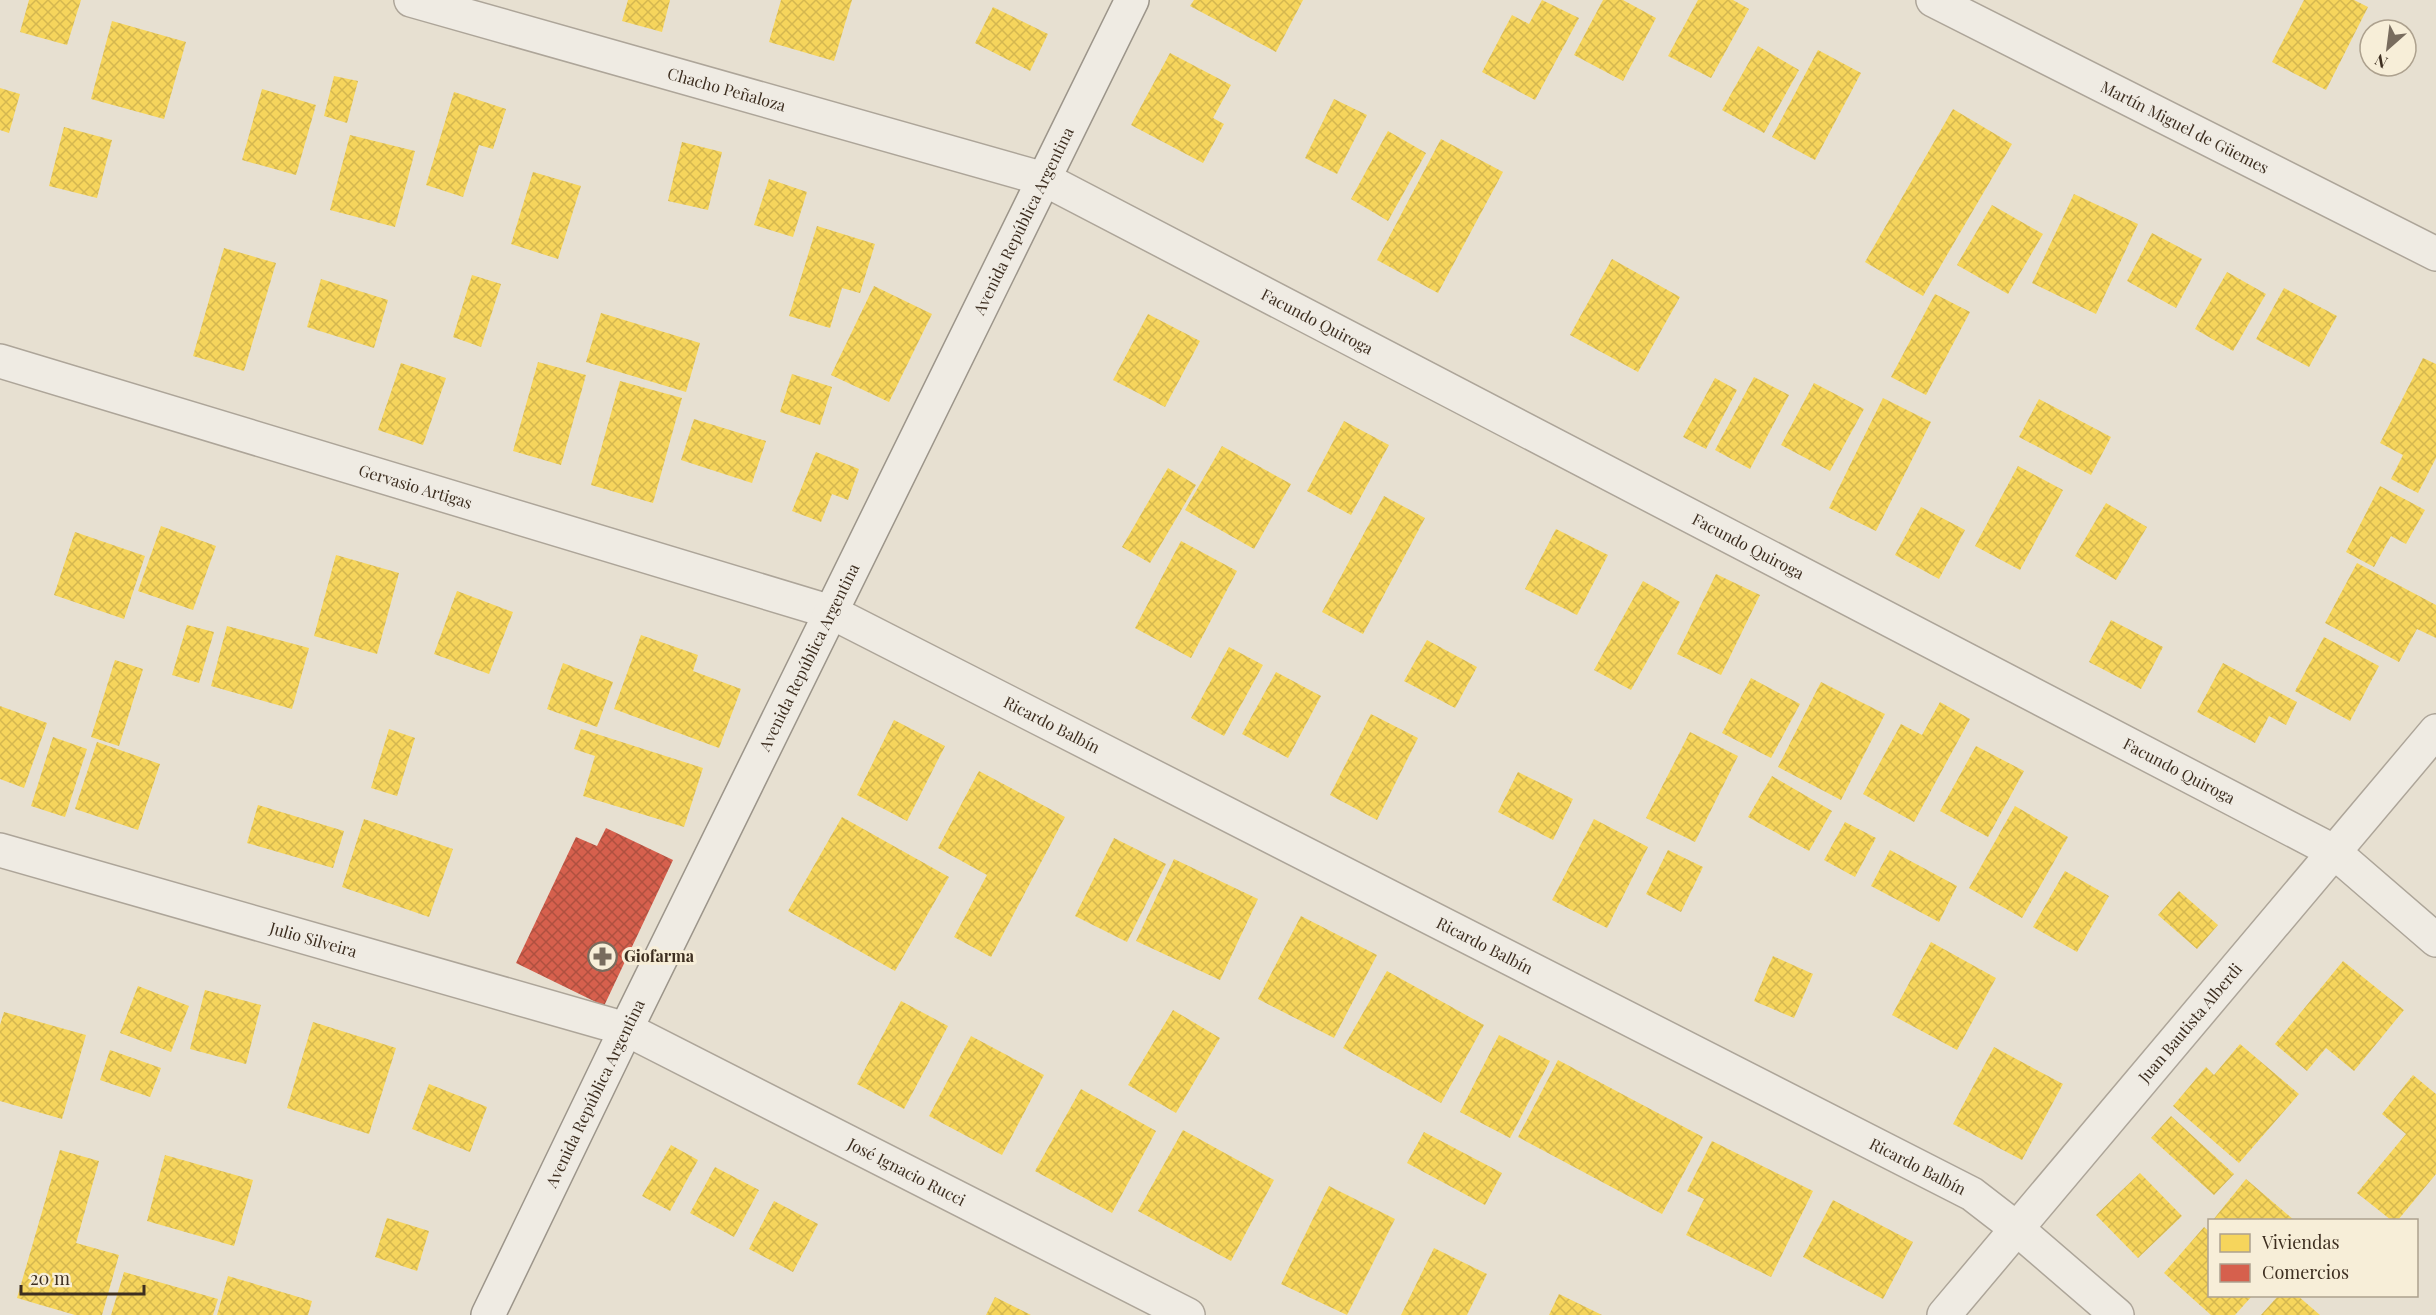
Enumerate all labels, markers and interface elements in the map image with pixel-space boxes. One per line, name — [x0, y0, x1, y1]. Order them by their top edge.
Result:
north arrow — [2358, 18, 2418, 78]
text: N — [2370, 49, 2391, 74]
street label: Chacho Peñaloza — [665, 62, 788, 115]
street label: Martín Miguel de Güemes — [2097, 75, 2272, 178]
street label: Avenida República Argentina — [967, 123, 1078, 319]
street label: Facundo Quiroga — [1258, 283, 1377, 359]
street label: Gervasio Artigas — [356, 459, 475, 513]
street label: Facundo Quiroga — [1689, 508, 1808, 584]
street label: Avenida República Argentina — [753, 560, 863, 755]
street label: Ricardo Balbín — [1000, 691, 1104, 758]
street label: Facundo Quiroga — [2120, 733, 2239, 808]
street label: Ricardo Balbín — [1433, 912, 1537, 979]
street label: Julio Silveira — [267, 916, 360, 962]
pharmacy icon: Giofarma — [587, 940, 619, 972]
place label: Giofarma — [624, 945, 695, 966]
street label: Juan Bautista Alberdi — [2133, 958, 2246, 1087]
street label: Avenida República Argentina — [540, 996, 649, 1192]
street label: José Ignacio Rucci — [844, 1132, 970, 1210]
street label: Ricardo Balbín — [1866, 1133, 1970, 1199]
legend — [2208, 1219, 2418, 1297]
text: Viviendas — [2261, 1230, 2340, 1254]
scale bar — [21, 1258, 144, 1296]
text: Comercios — [2262, 1260, 2349, 1284]
text: 20 m — [30, 1266, 70, 1290]

